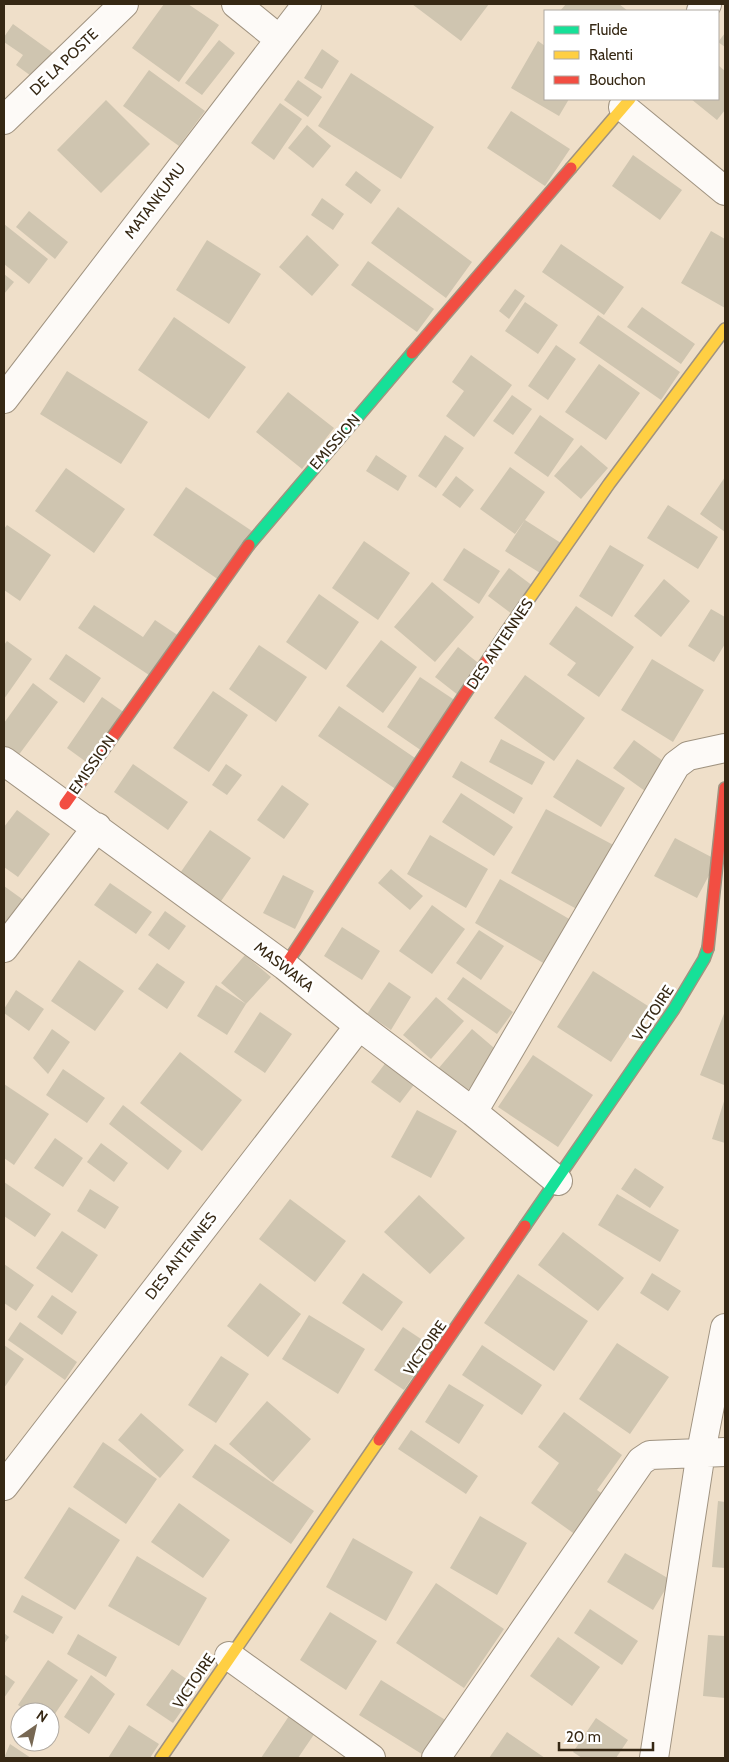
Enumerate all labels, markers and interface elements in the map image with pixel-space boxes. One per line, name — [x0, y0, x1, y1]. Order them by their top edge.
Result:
legend — [544, 10, 719, 100]
text: Fluide — [589, 21, 628, 39]
street label: DE LA POSTE — [26, 25, 102, 99]
text: Ralenti — [589, 46, 633, 64]
text: Bouchon — [589, 71, 646, 89]
street label: MATANKUMU — [121, 160, 189, 242]
street label: EMISSION — [306, 411, 364, 473]
street label: DES ANTENNES — [463, 595, 537, 693]
street label: EMISSION — [65, 732, 119, 798]
street label: MASWAKA — [251, 938, 318, 996]
street label: VICTOIRE — [628, 982, 678, 1044]
street label: DES ANTENNES — [141, 1209, 221, 1303]
street label: VICTOIRE — [400, 1317, 450, 1379]
street label: VICTOIRE — [169, 1650, 219, 1712]
north arrow — [10, 1702, 60, 1752]
text: N — [33, 1706, 51, 1726]
scale bar — [559, 1720, 653, 1752]
text: 20 m — [566, 1728, 601, 1746]

